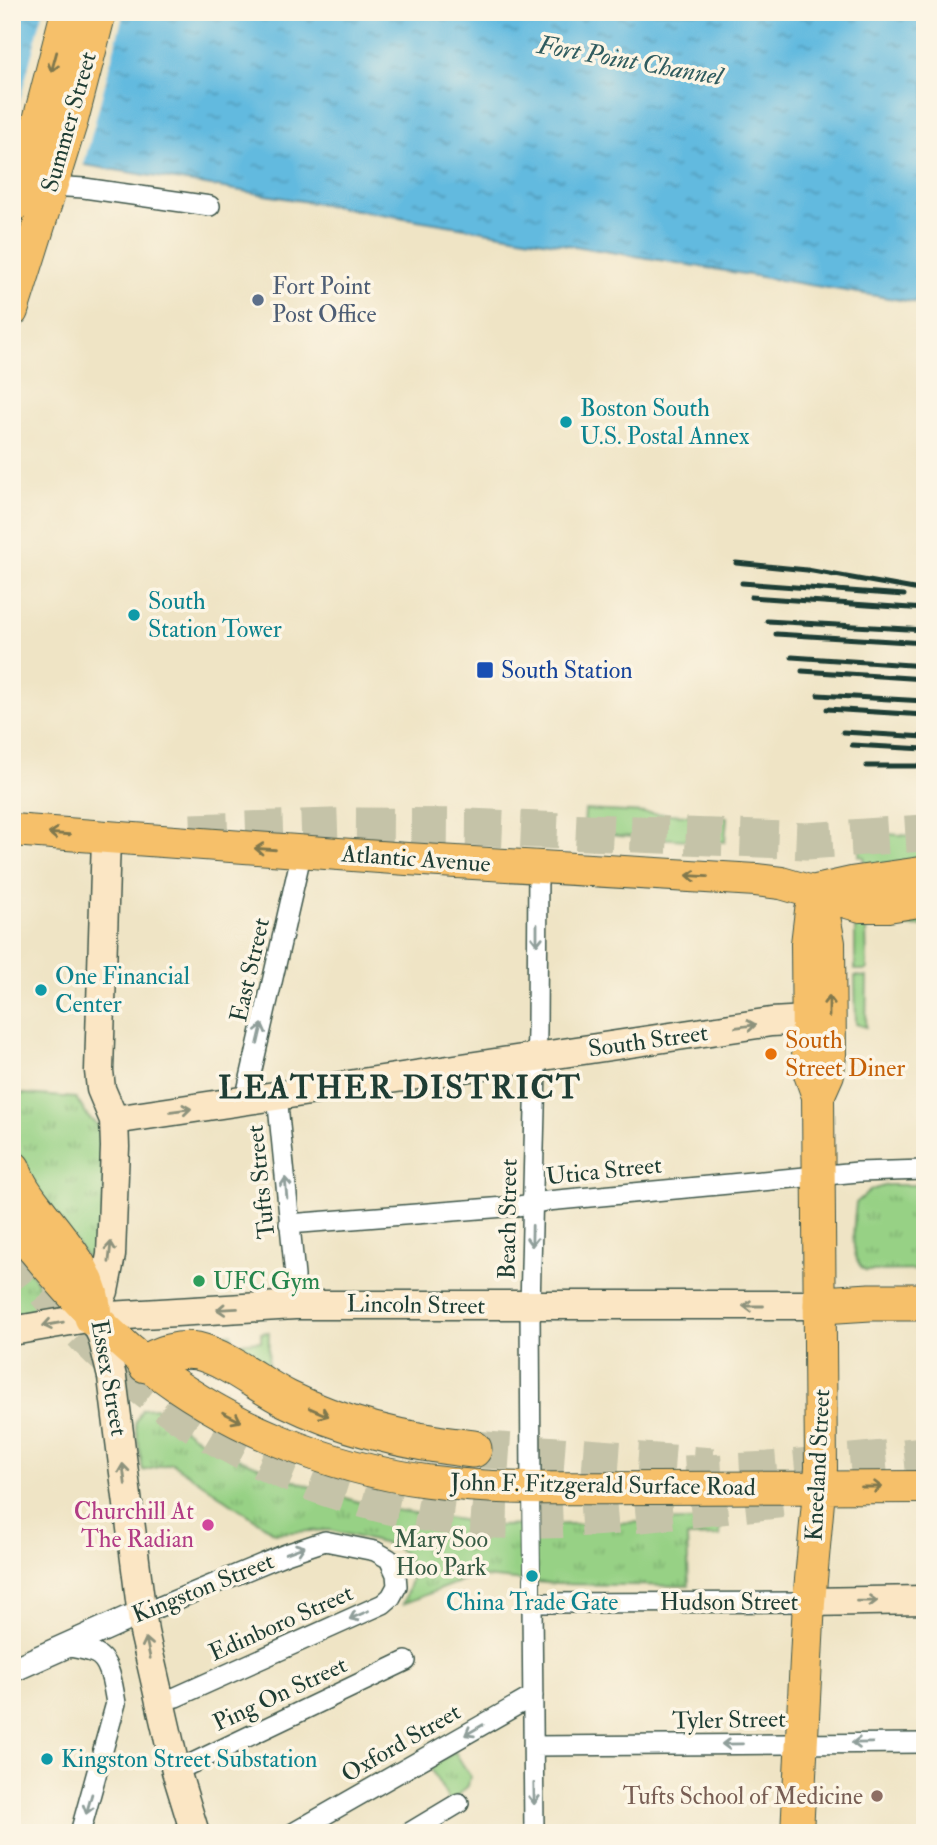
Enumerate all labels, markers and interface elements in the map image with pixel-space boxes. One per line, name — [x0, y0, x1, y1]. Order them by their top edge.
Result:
water label: Fort Point Channel — [533, 29, 727, 93]
street label: Summer Street — [34, 48, 104, 196]
one-way arrow — [47, 50, 60, 72]
place label: Fort Point Post Office — [272, 271, 377, 330]
marker: Fort Point Post Office — [250, 292, 266, 308]
place label: Boston South U.S. Postal Annex — [580, 393, 750, 452]
marker: Boston South U.S. Postal Annex — [558, 414, 574, 430]
place label: South Station Tower — [148, 586, 282, 645]
marker: South Station Tower — [126, 607, 142, 623]
place label: South Station — [501, 655, 633, 686]
marker: South Station — [475, 660, 495, 680]
one-way arrow — [48, 827, 71, 840]
street label: Atlantic Avenue — [339, 838, 492, 880]
one-way arrow — [254, 842, 277, 855]
one-way arrow — [686, 870, 709, 883]
street label: East Street — [223, 915, 277, 1025]
one-way arrow — [530, 923, 544, 946]
place label: One Financial Center — [55, 961, 190, 1020]
marker: One Financial Center — [33, 982, 49, 998]
one-way arrow — [823, 994, 836, 1017]
street label: South Street — [586, 1017, 710, 1065]
one-way arrow — [734, 1019, 757, 1032]
one-way arrow — [254, 1023, 268, 1046]
place label: South Street Diner — [785, 1025, 905, 1084]
marker: South Street Diner — [763, 1046, 779, 1062]
district label: LEATHER DISTRICT — [218, 1068, 582, 1108]
one-way arrow — [170, 1103, 192, 1116]
street label: Tufts Street — [240, 1123, 282, 1241]
street label: Utica Street — [545, 1149, 664, 1192]
street label: Beach Street — [491, 1158, 525, 1280]
one-way arrow — [279, 1177, 292, 1200]
one-way arrow — [525, 1224, 539, 1247]
one-way arrow — [104, 1241, 117, 1264]
place label: UFC Gym — [213, 1266, 321, 1297]
marker: UFC Gym — [191, 1273, 207, 1289]
street label: Lincoln Street — [346, 1288, 486, 1322]
one-way arrow — [742, 1299, 765, 1313]
one-way arrow — [216, 1302, 239, 1315]
one-way arrow — [42, 1318, 65, 1331]
street label: Essex Street — [84, 1318, 134, 1439]
street label: Kneeland Street — [799, 1388, 837, 1542]
one-way arrow — [308, 1406, 329, 1419]
one-way arrow — [221, 1411, 242, 1425]
one-way arrow — [118, 1463, 131, 1486]
street label: John F. Fitzgerald Surface Road — [449, 1467, 756, 1503]
one-way arrow — [861, 1480, 884, 1494]
place label: Churchill At The Radian — [74, 1496, 194, 1555]
marker: Churchill At The Radian — [200, 1517, 216, 1533]
park label: Mary Soo Hoo Park — [394, 1524, 488, 1583]
one-way arrow — [284, 1543, 306, 1556]
street label: Kingston Street — [128, 1545, 279, 1630]
marker: China Trade Gate — [524, 1568, 540, 1584]
street label: Edinboro Street — [204, 1577, 358, 1669]
place label: China Trade Gate — [446, 1587, 618, 1618]
street label: Hudson Street — [660, 1587, 799, 1618]
one-way arrow — [855, 1594, 878, 1608]
one-way arrow — [349, 1609, 370, 1622]
one-way arrow — [140, 1637, 154, 1660]
street label: Ping On Street — [208, 1649, 352, 1739]
street label: Oxford Street — [336, 1696, 466, 1790]
street label: Tyler Street — [672, 1704, 786, 1736]
one-way arrow — [464, 1723, 484, 1737]
one-way arrow — [851, 1736, 874, 1750]
one-way arrow — [721, 1738, 744, 1751]
place label: Kingston Street Substation — [61, 1744, 317, 1775]
marker: Kingston Street Substation — [39, 1751, 55, 1767]
place label: Tufts School of Medicine — [623, 1781, 863, 1812]
one-way arrow — [527, 1782, 541, 1805]
marker: Tufts School of Medicine — [869, 1788, 885, 1804]
one-way arrow — [81, 1793, 94, 1815]

